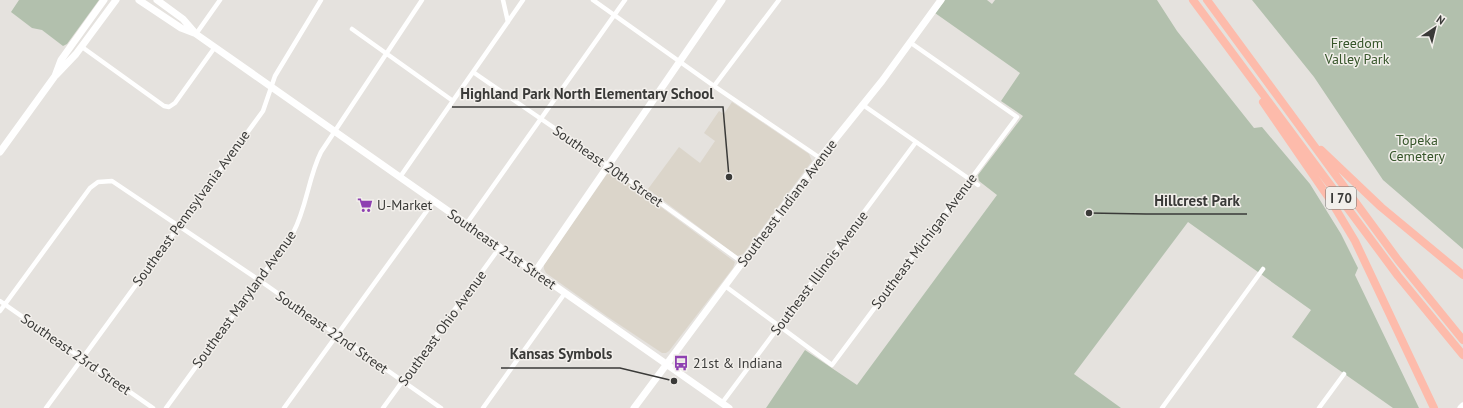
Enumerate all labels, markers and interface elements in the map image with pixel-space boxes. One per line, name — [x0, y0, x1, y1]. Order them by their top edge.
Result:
north arrow — [1415, 8, 1455, 48]
text: N — [1434, 12, 1448, 28]
park label: Freedom Valley Park — [1324, 34, 1390, 68]
callout: Highland Park North Elementary School — [452, 80, 723, 107]
text: Highland Park North Elementary School — [460, 84, 714, 103]
street label: Southeast 20th Street — [549, 121, 667, 211]
street label: Southeast Pennsylvania Avenue — [128, 126, 254, 290]
park label: Topeka Cemetery — [1389, 131, 1446, 165]
street label: Southeast Indiana Avenue — [733, 136, 841, 270]
street label: Southeast Michigan Avenue — [867, 170, 981, 312]
callout: Hillcrest Park — [1146, 187, 1247, 214]
road number: I 70 — [1326, 187, 1356, 209]
text: Hillcrest Park — [1154, 191, 1240, 210]
supermarket icon: U-Market — [356, 196, 374, 214]
place label: U-Market — [377, 196, 433, 214]
street label: Southeast 21st Street — [444, 205, 560, 293]
street label: Southeast Illinois Avenue — [766, 207, 872, 339]
street label: Southeast Maryland Avenue — [188, 227, 300, 371]
street label: Southeast Ohio Avenue — [394, 267, 490, 389]
street label: Southeast 22nd Street — [272, 286, 392, 378]
street label: Southeast 23rd Street — [17, 309, 135, 399]
callout: Kansas Symbols — [501, 341, 620, 368]
text: Kansas Symbols — [510, 344, 612, 363]
bus stop icon: 21st & Indiana — [672, 354, 690, 372]
place label: 21st & Indiana — [693, 354, 782, 372]

